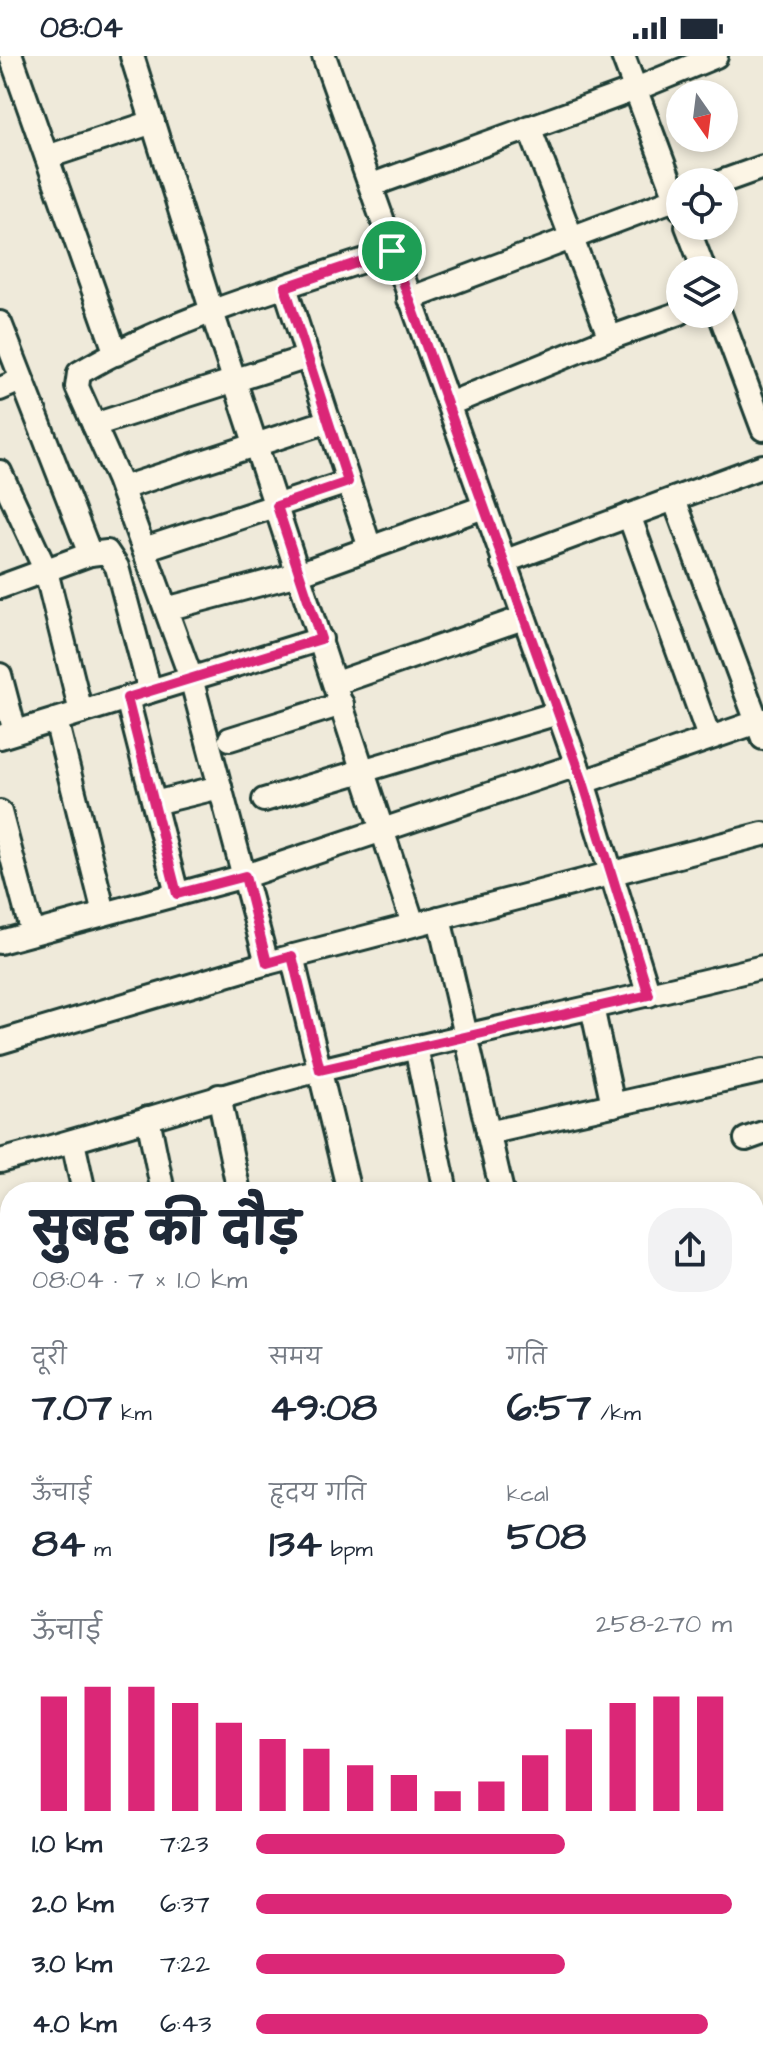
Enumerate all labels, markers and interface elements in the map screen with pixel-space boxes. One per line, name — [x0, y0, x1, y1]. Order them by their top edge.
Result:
text: 08:04 — [40, 7, 123, 49]
north arrow — [666, 80, 738, 152]
map controls — [666, 80, 738, 328]
button: locate — [666, 168, 738, 240]
pin — [358, 217, 426, 285]
icon: arrive — [370, 229, 414, 273]
button: layers — [666, 256, 738, 328]
text: सुबह की दौड़ — [32, 1201, 300, 1262]
button: share — [648, 1208, 732, 1292]
text: 08:04 · 7 × 1.0 km — [32, 1262, 247, 1298]
text: दूरी — [32, 1342, 67, 1373]
text: समय — [269, 1342, 322, 1373]
text: गति — [507, 1342, 547, 1373]
text: 7.07 — [32, 1381, 112, 1436]
text: 49:08 — [269, 1381, 377, 1436]
text: 6:57 — [507, 1381, 591, 1436]
text: km — [112, 1398, 152, 1429]
text: /km — [591, 1398, 641, 1429]
text: ऊँचाई — [32, 1478, 91, 1509]
text: हृदय गति — [269, 1478, 366, 1509]
text: kcal — [507, 1479, 549, 1510]
text: 508 — [507, 1510, 586, 1565]
text: 84 — [32, 1517, 85, 1572]
text: 134 — [269, 1517, 322, 1572]
text: m — [85, 1534, 111, 1565]
text: bpm — [322, 1534, 373, 1565]
text: 258–270 m — [596, 1606, 732, 1642]
text: ऊँचाई — [32, 1613, 102, 1649]
text: 1.0 km — [32, 1826, 102, 1862]
text: 7:23 — [160, 1826, 208, 1862]
text: 2.0 km — [32, 1886, 114, 1922]
text: 6:37 — [160, 1886, 210, 1922]
text: 3.0 km — [32, 1946, 112, 1982]
text: 7:22 — [160, 1946, 210, 1982]
text: 4.0 km — [32, 2006, 116, 2042]
text: 6:43 — [160, 2006, 212, 2042]

